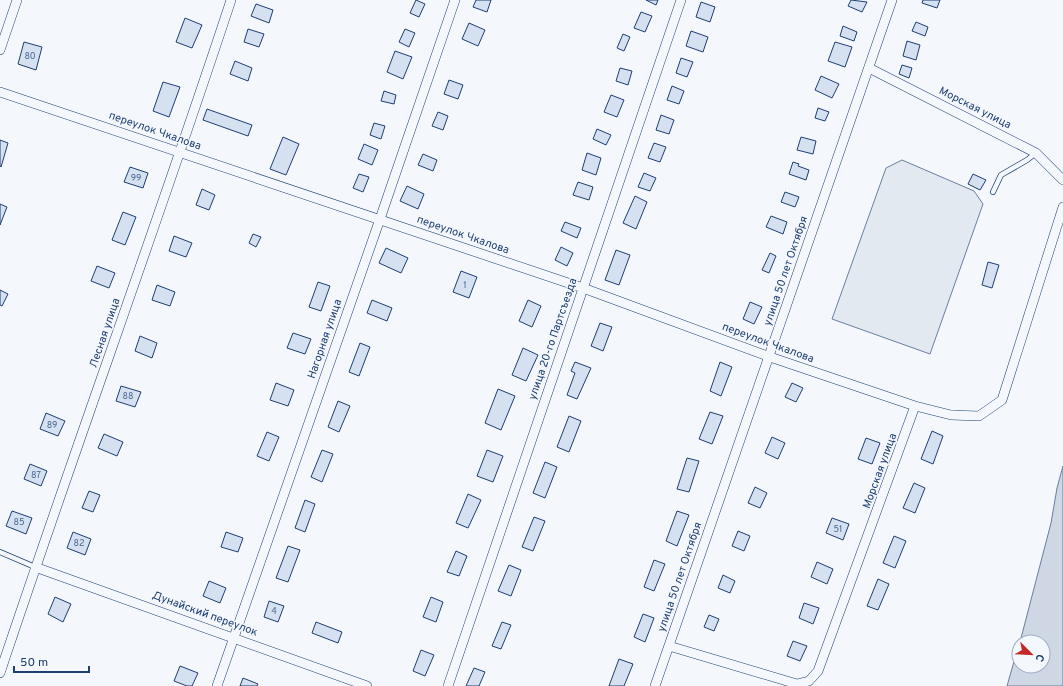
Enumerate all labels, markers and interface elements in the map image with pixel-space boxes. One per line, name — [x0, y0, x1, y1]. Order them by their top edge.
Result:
house number: 80 — [24, 51, 36, 62]
street label: Морская улица — [936, 84, 1014, 132]
street label: переулок Чкалова — [107, 109, 203, 153]
house number: 99 — [131, 173, 141, 184]
street label: переулок Чкалова — [415, 213, 511, 257]
street label: улица 50 лет Октября — [761, 214, 811, 328]
street label: улица 20-го Партсъезда — [526, 276, 580, 402]
house number: 1 — [463, 280, 467, 291]
street label: Лесная улица — [87, 296, 124, 370]
street label: Нагорная улица — [305, 297, 345, 381]
street label: переулок Чкалова — [720, 320, 816, 366]
house number: 88 — [123, 391, 134, 402]
house number: 89 — [47, 420, 57, 431]
street label: Морская улица — [860, 431, 900, 511]
house number: 87 — [31, 470, 41, 481]
house number: 85 — [13, 517, 25, 528]
street label: улица 50 лет Октября — [655, 520, 705, 634]
house number: 51 — [834, 524, 842, 535]
house number: 82 — [74, 538, 84, 549]
street label: Дунайский переулок — [150, 588, 260, 640]
house number: 4 — [271, 606, 277, 617]
north arrow — [1011, 634, 1051, 674]
scale bar — [14, 648, 89, 674]
text: С — [1031, 652, 1047, 664]
text: 50 m — [20, 655, 48, 671]

